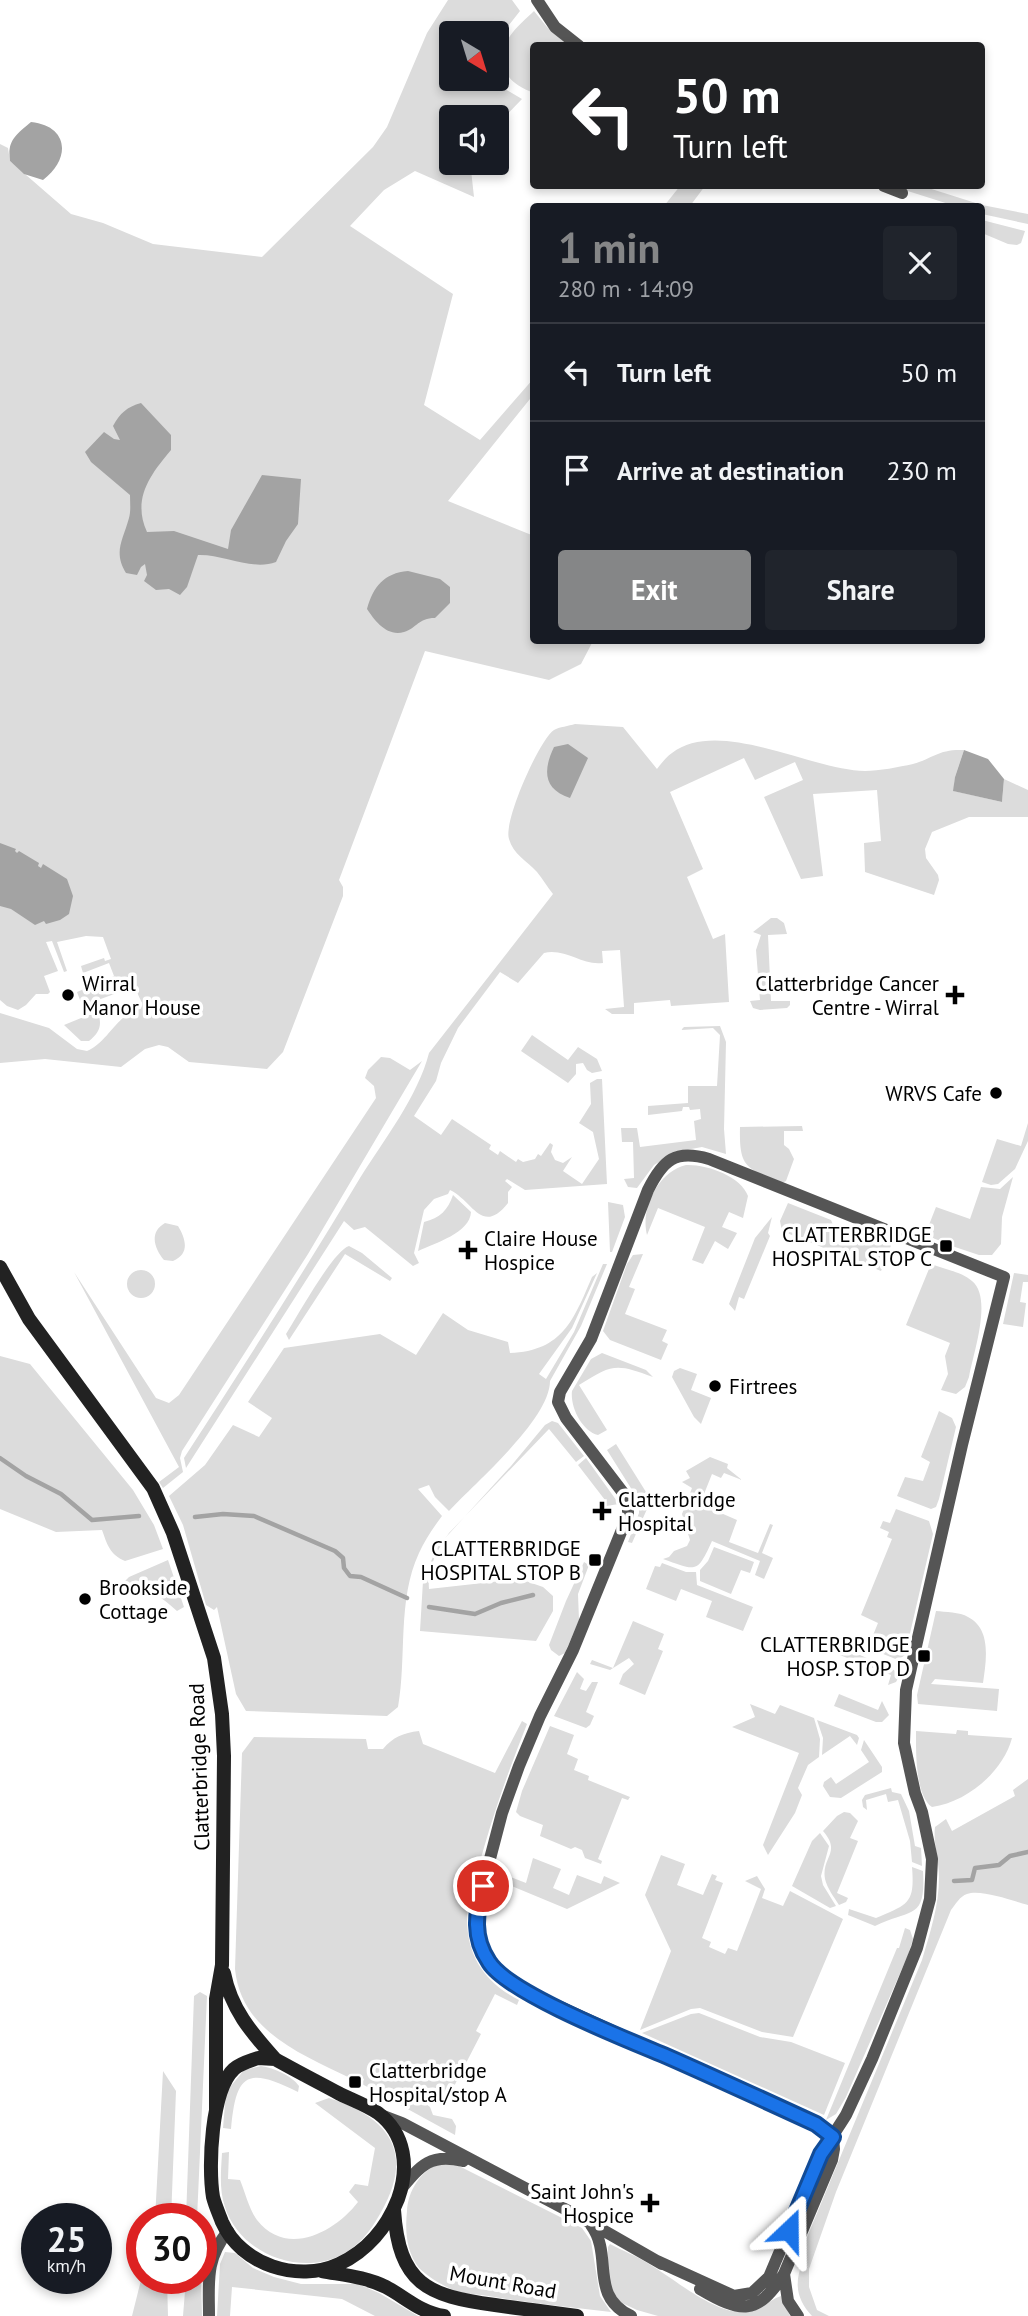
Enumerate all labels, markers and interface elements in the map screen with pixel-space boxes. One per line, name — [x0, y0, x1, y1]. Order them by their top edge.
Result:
north arrow — [439, 21, 509, 91]
map controls — [439, 21, 509, 175]
text: 50 m — [673, 63, 780, 127]
icon: left — [558, 70, 649, 161]
button: sound — [439, 105, 509, 175]
text: Turn left — [673, 125, 788, 167]
text: 1 min — [558, 220, 660, 275]
button: close — [883, 226, 957, 300]
text: 280 m · 14:09 — [558, 274, 694, 303]
icon: left — [558, 353, 596, 391]
text: Turn left — [617, 356, 711, 389]
text: 50 m — [901, 356, 957, 389]
icon: arrive — [558, 451, 596, 489]
text: Arrive at destination — [617, 454, 844, 487]
text: 230 m — [886, 454, 957, 487]
button: Exit — [558, 550, 751, 630]
button: Share — [765, 550, 957, 630]
place label: Wirral Manor House — [82, 970, 201, 1021]
place label: Clatterbridge Cancer Centre - Wirral — [755, 970, 939, 1021]
marker: Clatterbridge Cancer Centre - Wirral — [945, 985, 965, 1005]
marker: Wirral Manor House — [60, 987, 76, 1003]
place label: WRVS Cafe — [885, 1080, 982, 1107]
marker: WRVS Cafe — [988, 1085, 1004, 1101]
place label: CLATTERBRIDGE HOSPITAL STOP C — [772, 1221, 932, 1272]
place label: Claire House Hospice — [484, 1225, 598, 1276]
marker: CLATTERBRIDGE HOSPITAL STOP C — [938, 1238, 954, 1254]
marker: Claire House Hospice — [458, 1240, 478, 1260]
place label: Firtrees — [729, 1373, 797, 1400]
marker: Firtrees — [707, 1378, 723, 1394]
place label: Clatterbridge Hospital — [618, 1486, 736, 1537]
marker: Clatterbridge Hospital — [592, 1501, 612, 1521]
place label: CLATTERBRIDGE HOSPITAL STOP B — [420, 1535, 581, 1586]
marker: CLATTERBRIDGE HOSPITAL STOP B — [587, 1552, 603, 1568]
place label: Brookside Cottage — [99, 1574, 187, 1625]
marker: Brookside Cottage — [77, 1591, 93, 1607]
place label: CLATTERBRIDGE HOSP. STOP D — [760, 1631, 910, 1682]
marker: CLATTERBRIDGE HOSP. STOP D — [916, 1648, 932, 1664]
street label: Clatterbridge Road — [183, 1683, 215, 1851]
pin — [453, 1856, 513, 1916]
icon: arrive — [464, 1867, 502, 1905]
place label: Clatterbridge Hospital/stop A — [369, 2057, 508, 2108]
marker: Clatterbridge Hospital/stop A — [347, 2074, 363, 2090]
place label: Saint John's Hospice — [530, 2178, 634, 2229]
marker: Saint John's Hospice — [640, 2193, 660, 2213]
position arrow — [752, 2193, 826, 2267]
speed limit sign: 30 — [126, 2203, 217, 2294]
text: 25 — [47, 2216, 86, 2262]
text: km/h — [47, 2254, 86, 2277]
street label: Mount Road — [448, 2259, 558, 2305]

